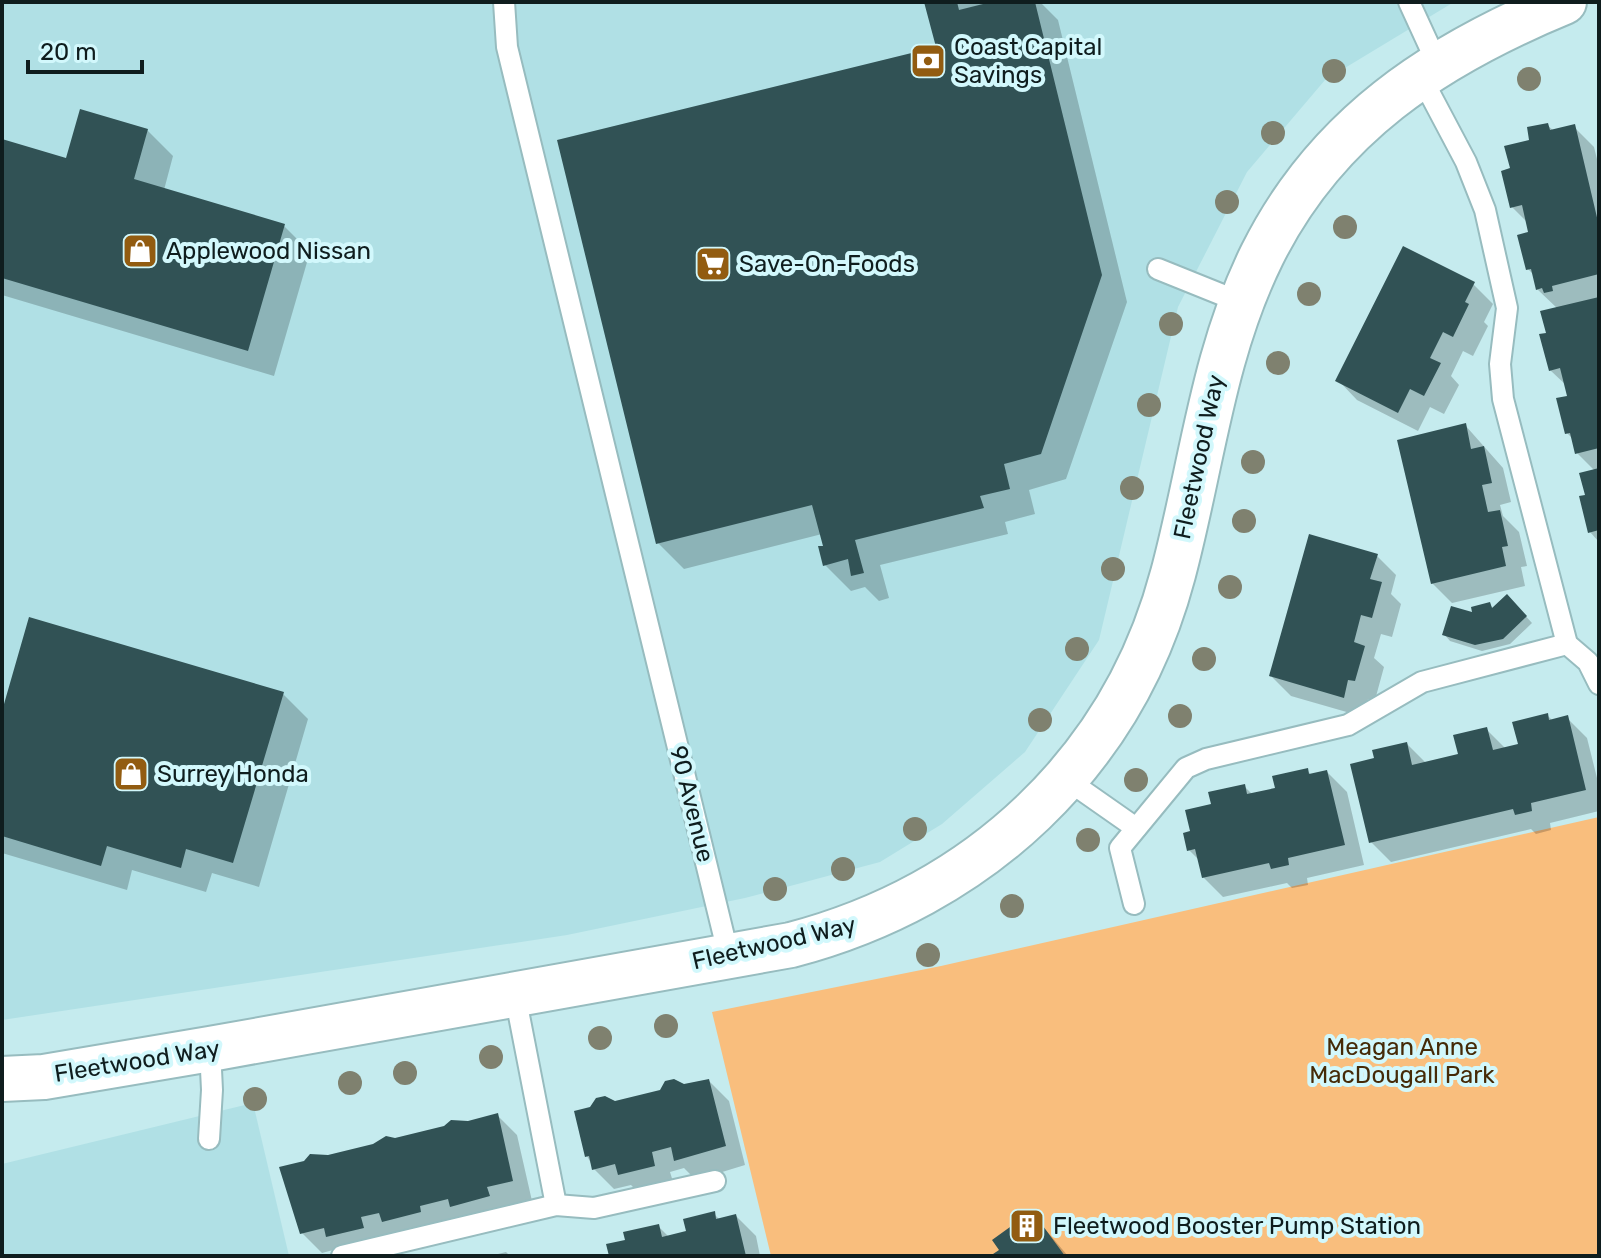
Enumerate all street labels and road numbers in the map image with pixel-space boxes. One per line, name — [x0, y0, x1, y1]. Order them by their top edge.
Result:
street label: Fleetwood Way — [1168, 372, 1230, 542]
street label: 90 Avenue — [664, 743, 720, 865]
street label: Fleetwood Way — [689, 911, 859, 975]
street label: Fleetwood Way — [52, 1034, 222, 1088]

